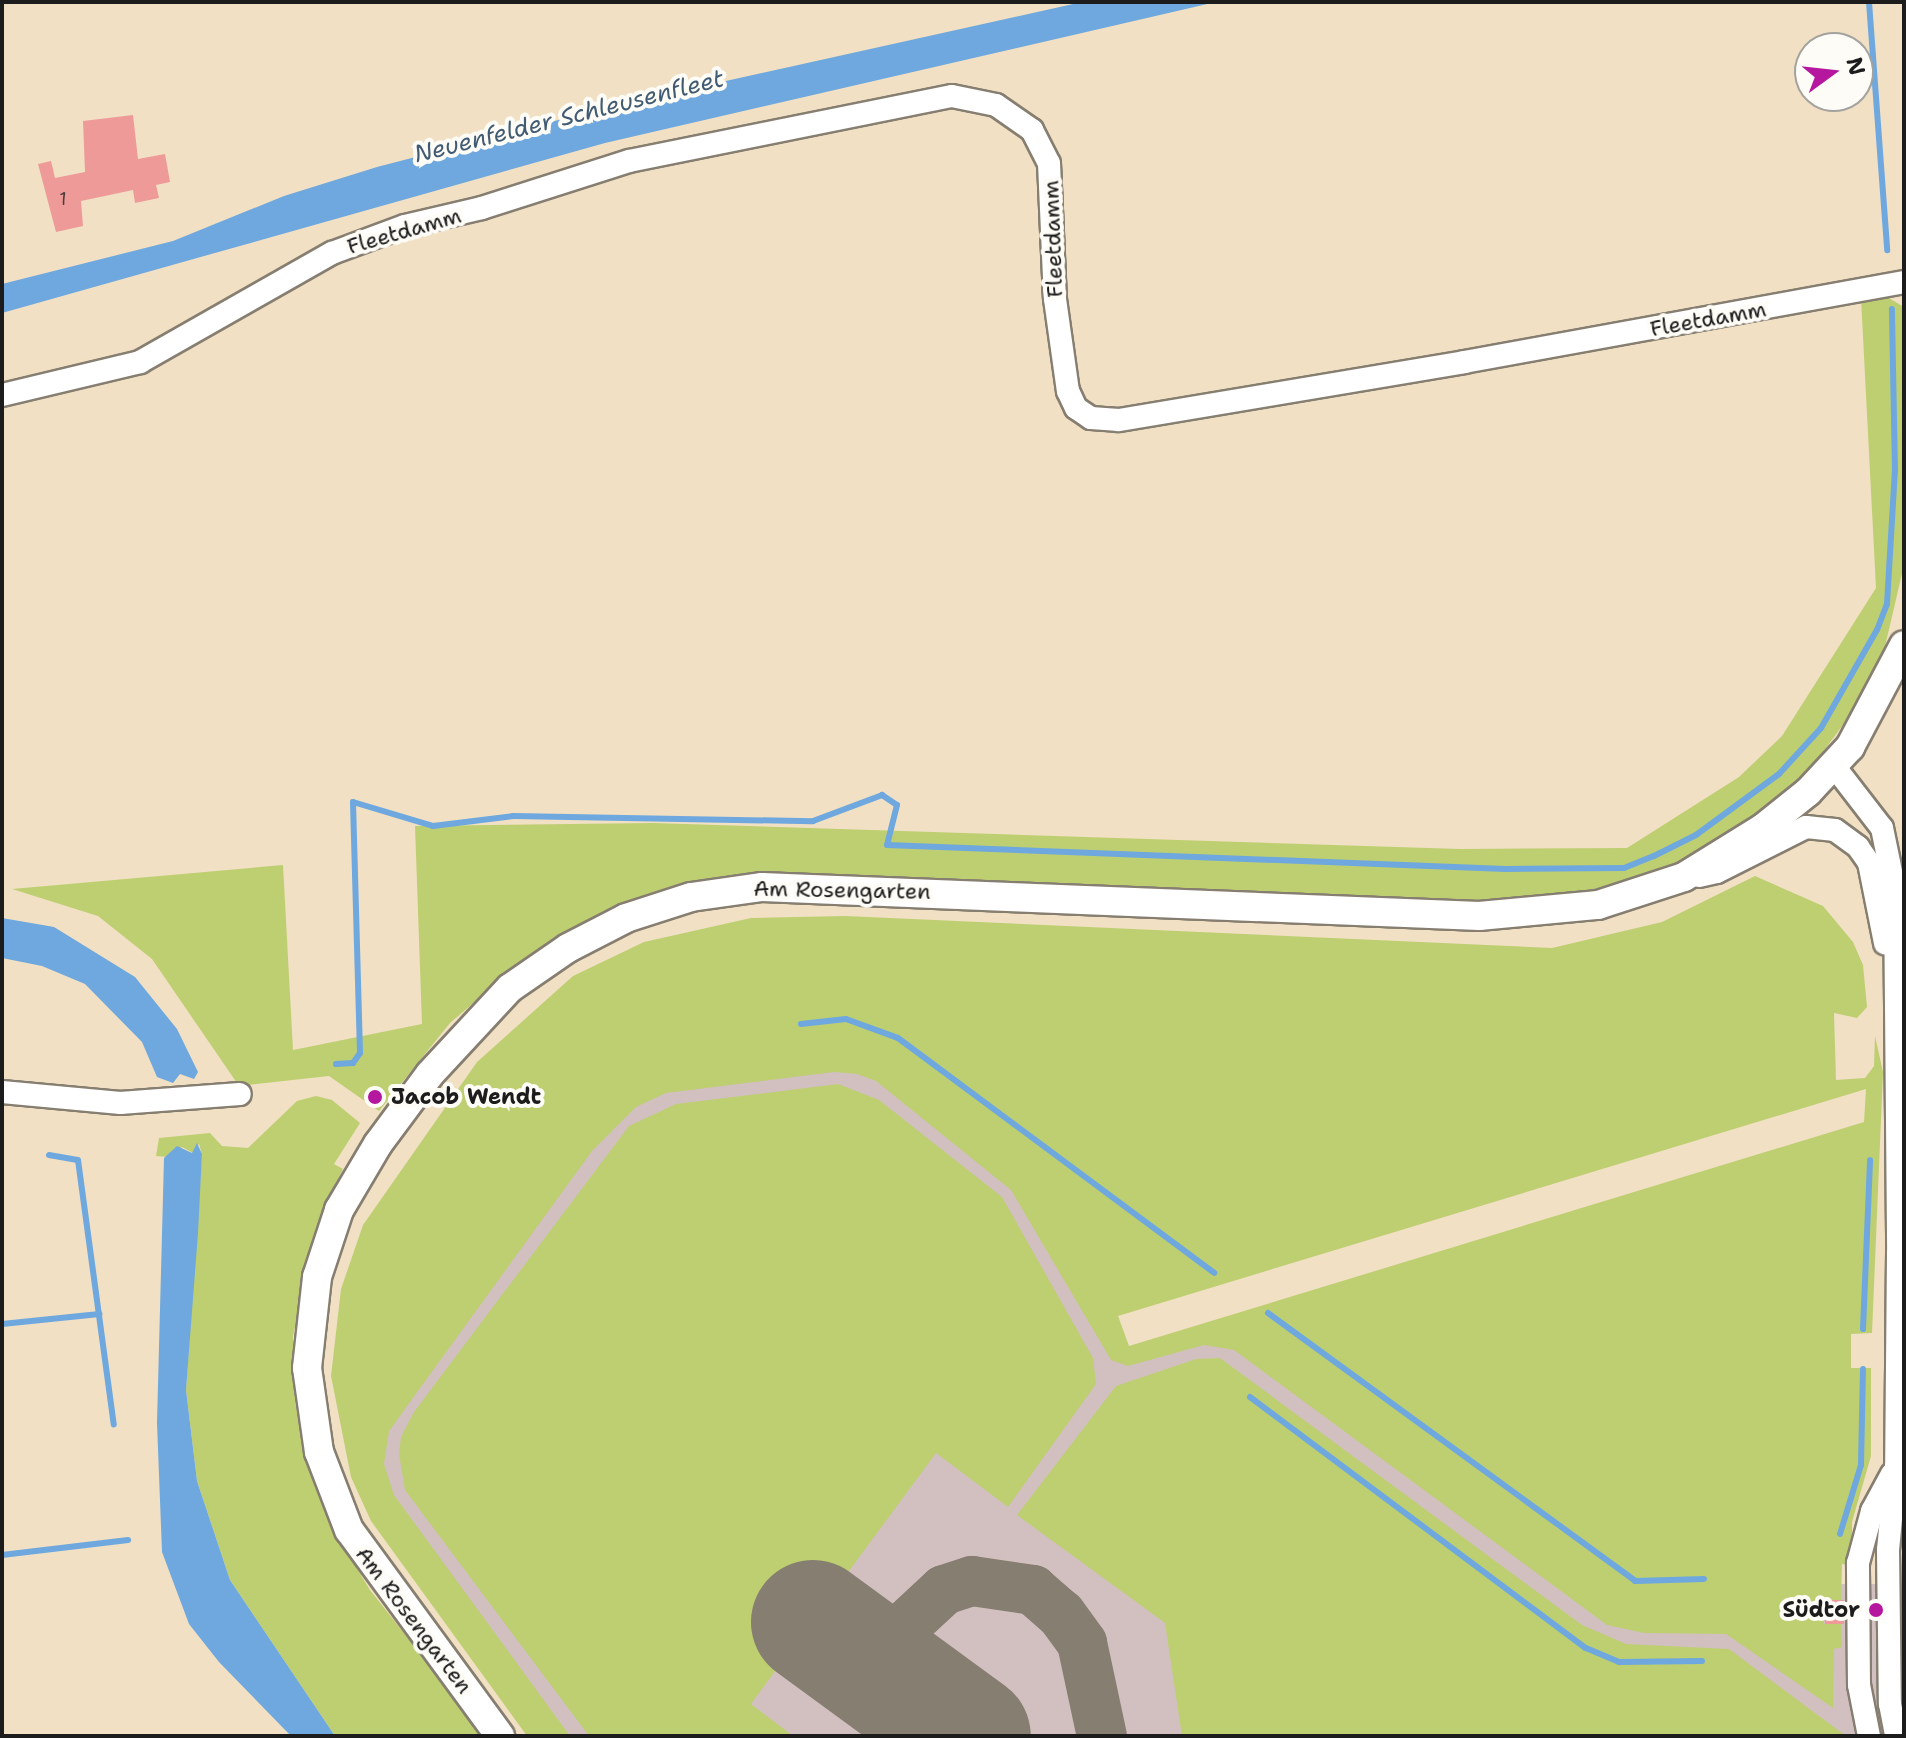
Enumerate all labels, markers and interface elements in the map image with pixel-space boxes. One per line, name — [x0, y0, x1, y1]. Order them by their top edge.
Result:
north arrow — [1794, 32, 1874, 112]
text: N — [1839, 54, 1872, 78]
water label: Neuenfelder Schleusenfleet — [411, 65, 727, 169]
street label: Fleetdamm — [1038, 180, 1068, 298]
house number: 1 — [59, 188, 67, 210]
street label: Fleetdamm — [344, 202, 464, 260]
street label: Fleetdamm — [1648, 296, 1768, 342]
street label: Am Rosengarten — [753, 875, 931, 905]
place label: Jacob Wendt — [391, 1084, 541, 1110]
marker: Jacob Wendt — [366, 1088, 384, 1106]
street label: Am Rosengarten — [350, 1541, 478, 1699]
place label: Südtor — [1783, 1597, 1860, 1623]
marker: Südtor — [1867, 1601, 1885, 1619]

